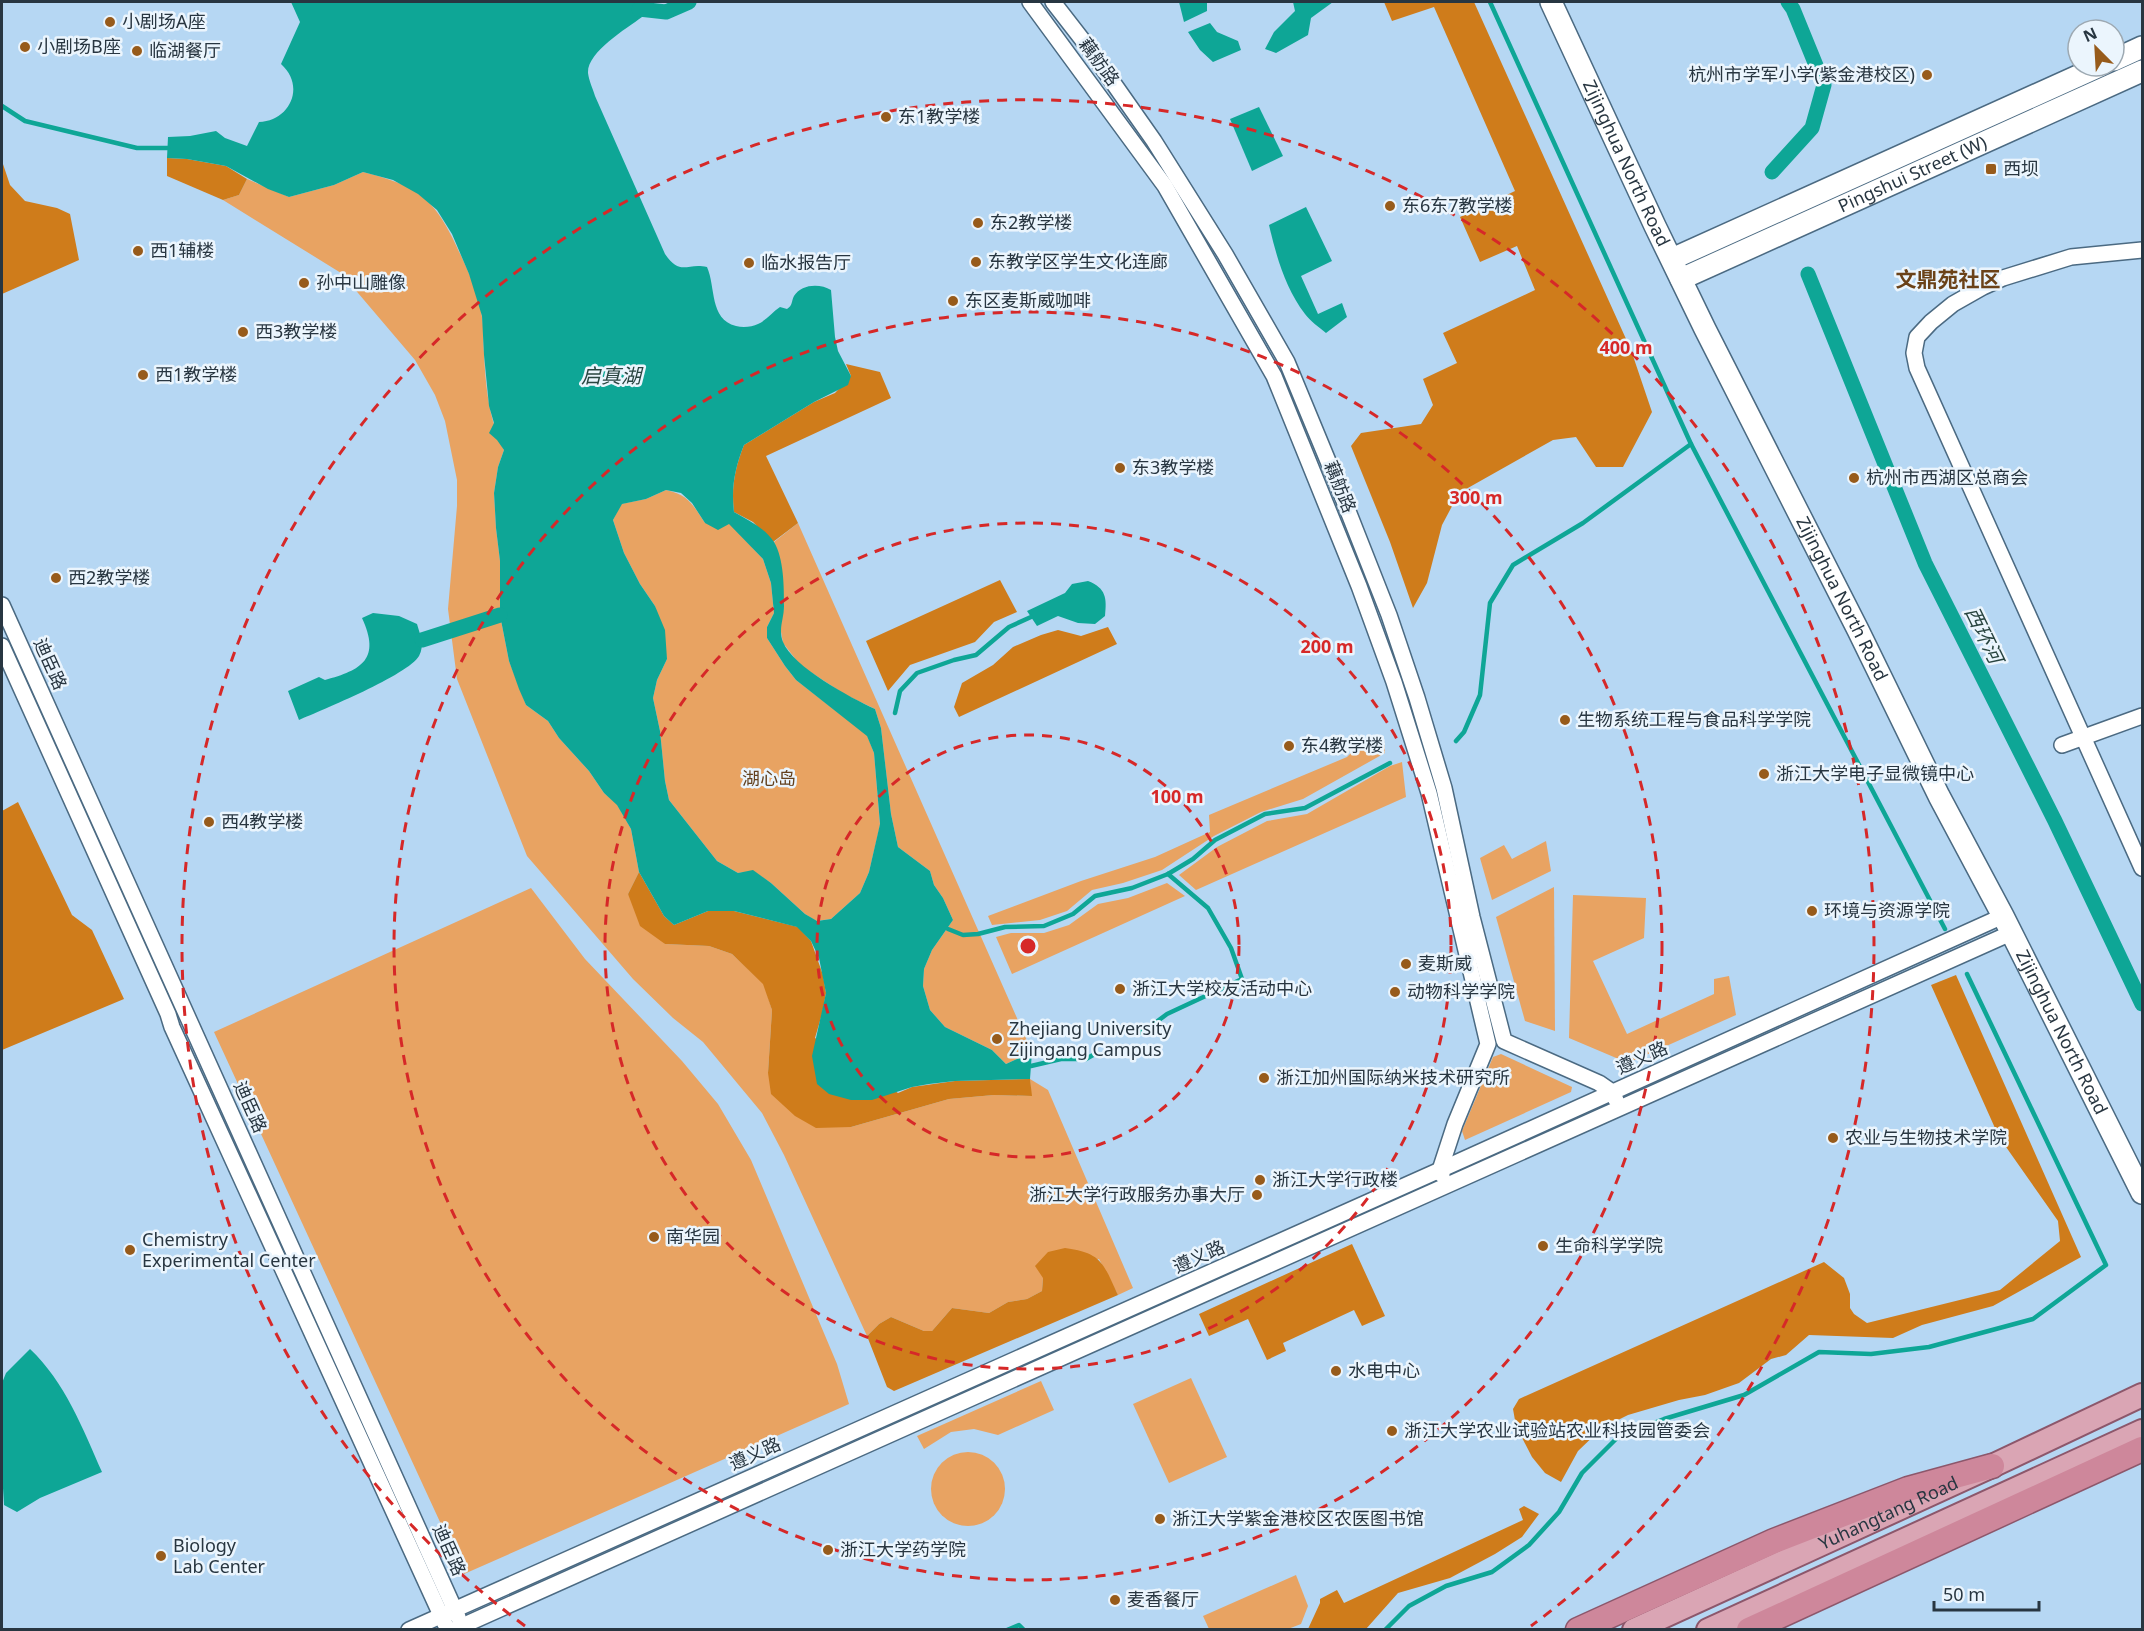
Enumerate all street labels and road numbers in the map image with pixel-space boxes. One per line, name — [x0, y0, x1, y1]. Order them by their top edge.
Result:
street label: 藕舫路 — [1074, 33, 1125, 90]
street label: Zijinghua North Road — [1578, 76, 1676, 250]
street label: Pingshui Street (W) — [1834, 130, 1990, 218]
street label: 藕舫路 — [1320, 457, 1362, 516]
street label: Zijinghua North Road — [1791, 512, 1894, 685]
street label: 迪臣路 — [29, 634, 73, 693]
street label: Zijinghua North Road — [2011, 946, 2114, 1118]
street label: 遵义路 — [1612, 1035, 1671, 1079]
street label: 迪臣路 — [229, 1077, 273, 1136]
street label: 遵义路 — [1169, 1234, 1228, 1278]
street label: 遵义路 — [725, 1431, 784, 1475]
street label: Yuhangtang Road — [1815, 1470, 1962, 1555]
street label: 迪臣路 — [428, 1520, 472, 1579]

